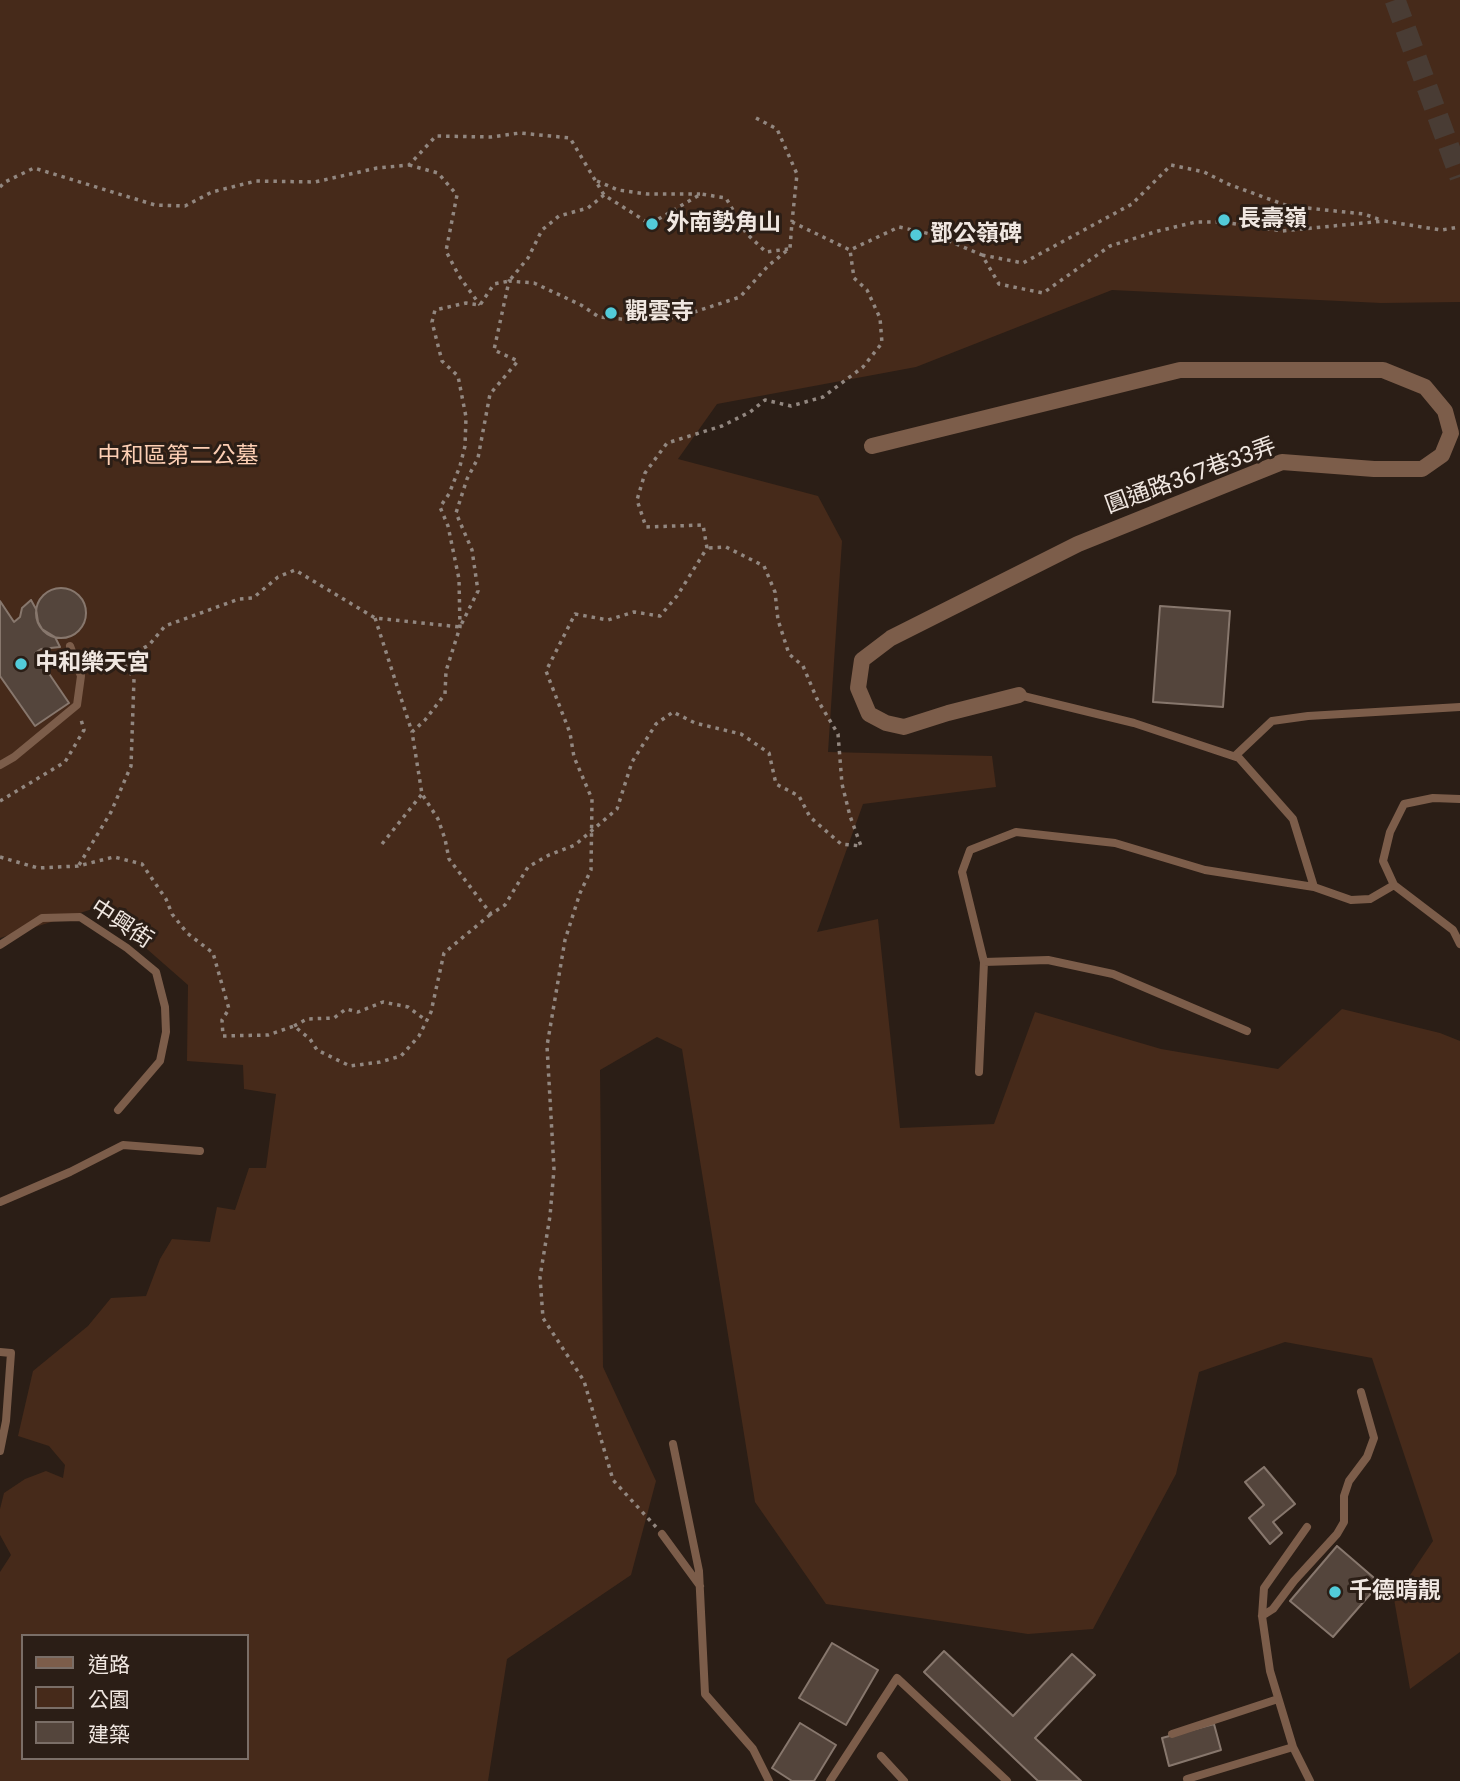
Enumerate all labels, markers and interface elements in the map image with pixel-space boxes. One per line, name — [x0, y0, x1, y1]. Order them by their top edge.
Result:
place label: 長壽嶺 — [1238, 206, 1307, 234]
place label: 外南勢角山 — [666, 210, 781, 238]
marker: 長壽嶺 — [1216, 212, 1232, 228]
marker: 外南勢角山 — [644, 216, 660, 232]
place label: 鄧公嶺碑 — [930, 221, 1022, 249]
marker: 鄧公嶺碑 — [908, 227, 924, 243]
place label: 觀雲寺 — [625, 299, 694, 327]
marker: 觀雲寺 — [603, 305, 619, 321]
street label: 圓通路367巷33弄 — [1102, 433, 1280, 521]
park label: 中和區第二公墓 — [98, 443, 258, 471]
place label: 中和樂天宮 — [35, 650, 150, 678]
marker: 中和樂天宮 — [13, 656, 29, 672]
street label: 中興街 — [85, 895, 157, 955]
place label: 千德晴靚 — [1349, 1578, 1441, 1606]
marker: 千德晴靚 — [1327, 1584, 1343, 1600]
legend — [21, 1634, 248, 1760]
text: 道路 — [88, 1653, 130, 1677]
text: 公園 — [88, 1688, 130, 1712]
text: 建築 — [88, 1723, 130, 1747]

